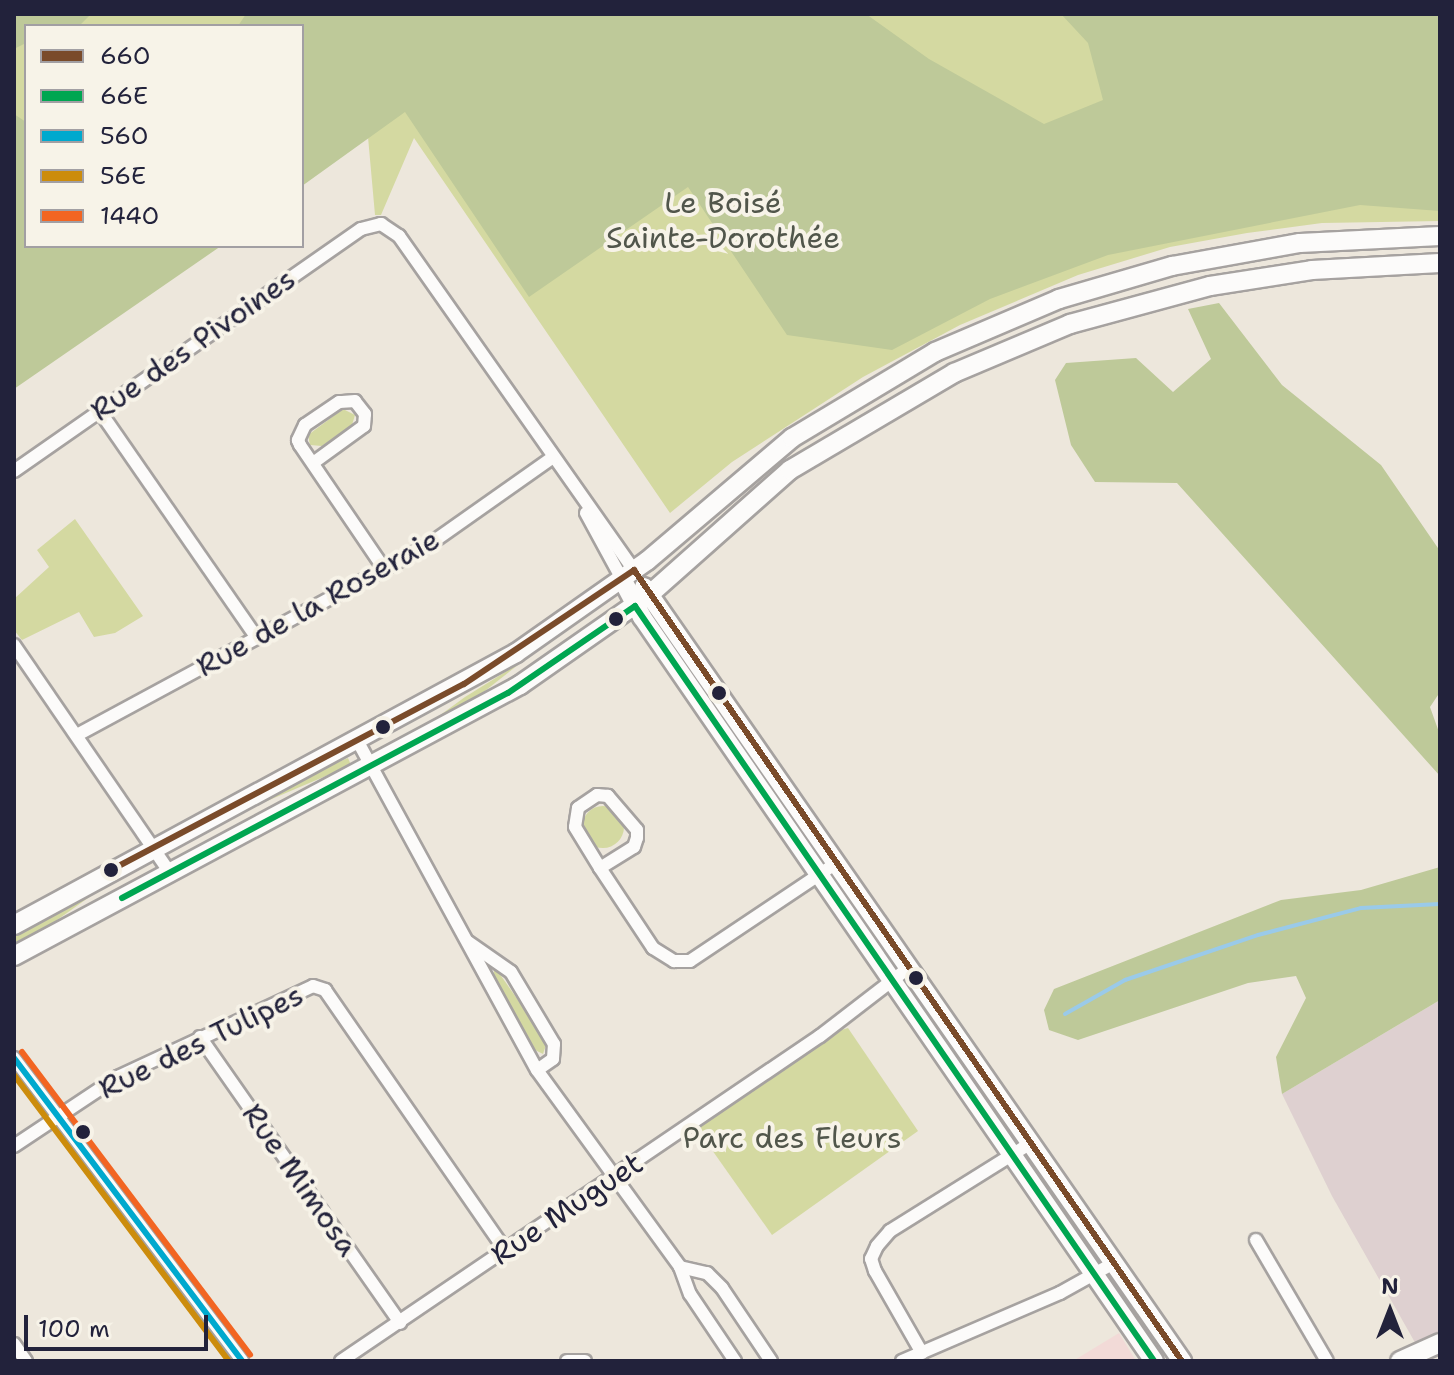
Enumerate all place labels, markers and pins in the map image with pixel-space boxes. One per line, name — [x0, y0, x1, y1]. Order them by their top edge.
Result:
unlabelled marker — [608, 611, 624, 627]
unlabelled marker — [711, 685, 727, 701]
unlabelled marker — [375, 719, 391, 735]
unlabelled marker — [103, 862, 119, 878]
unlabelled marker — [908, 970, 924, 986]
unlabelled marker — [75, 1124, 91, 1140]

